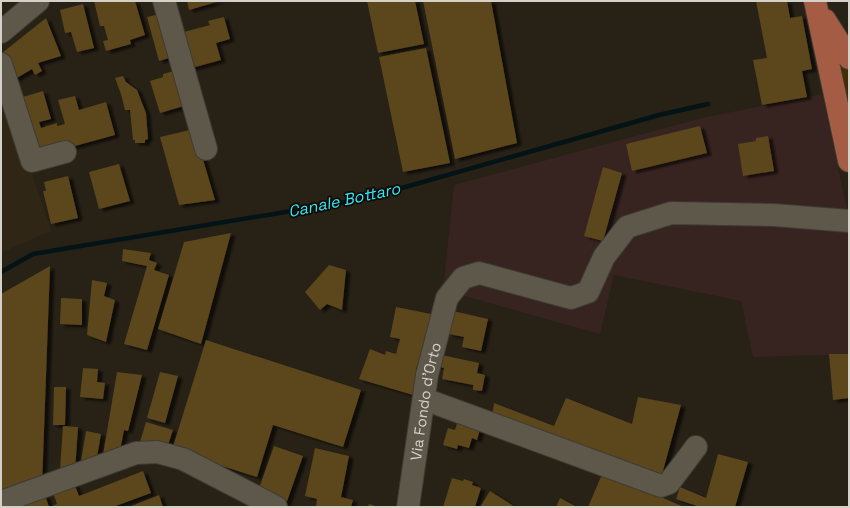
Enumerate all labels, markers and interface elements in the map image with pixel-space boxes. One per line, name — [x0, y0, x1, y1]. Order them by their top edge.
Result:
water label: Canale Bottaro — [286, 178, 403, 222]
street label: Via Fondo d'Orto — [405, 340, 445, 462]

